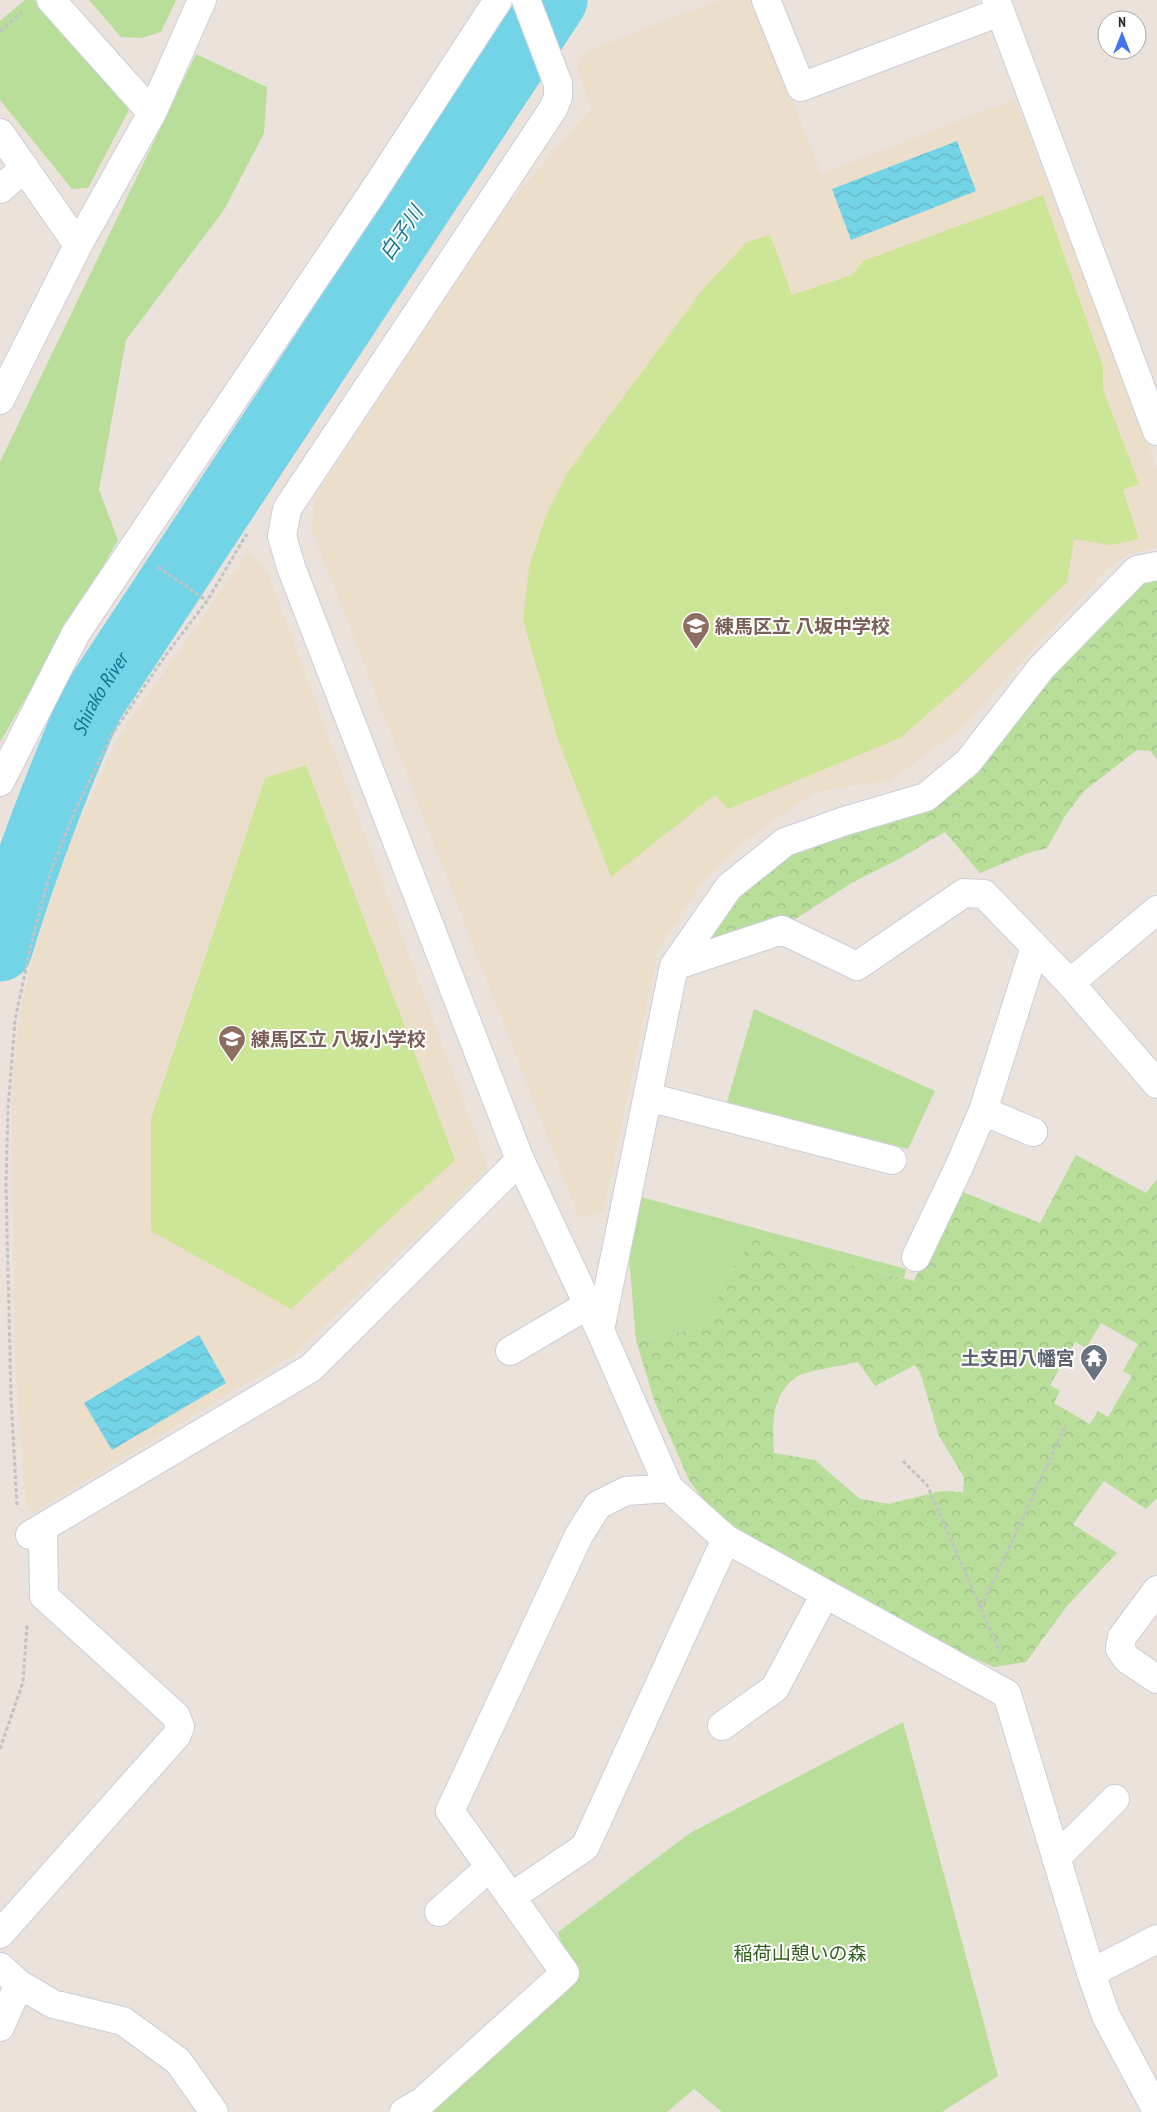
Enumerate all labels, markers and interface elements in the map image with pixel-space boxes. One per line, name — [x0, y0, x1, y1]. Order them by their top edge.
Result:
north arrow — [1097, 10, 1147, 60]
text: N — [1118, 13, 1126, 31]
water label: 白子川 — [373, 199, 430, 265]
school or university icon: 練馬区立 八坂中学校 — [681, 611, 711, 650]
place label: 練馬区立 八坂中学校 — [715, 614, 890, 638]
water label: Shirako River — [66, 646, 135, 740]
school or university icon: 練馬区立 八坂小学校 — [217, 1024, 247, 1063]
place label: 練馬区立 八坂小学校 — [251, 1027, 426, 1051]
temple icon: 土支田八幡宮 — [1079, 1343, 1109, 1382]
place label: 土支田八幡宮 — [961, 1346, 1075, 1370]
park label: 稲荷山憩いの森 — [733, 1941, 867, 1965]

